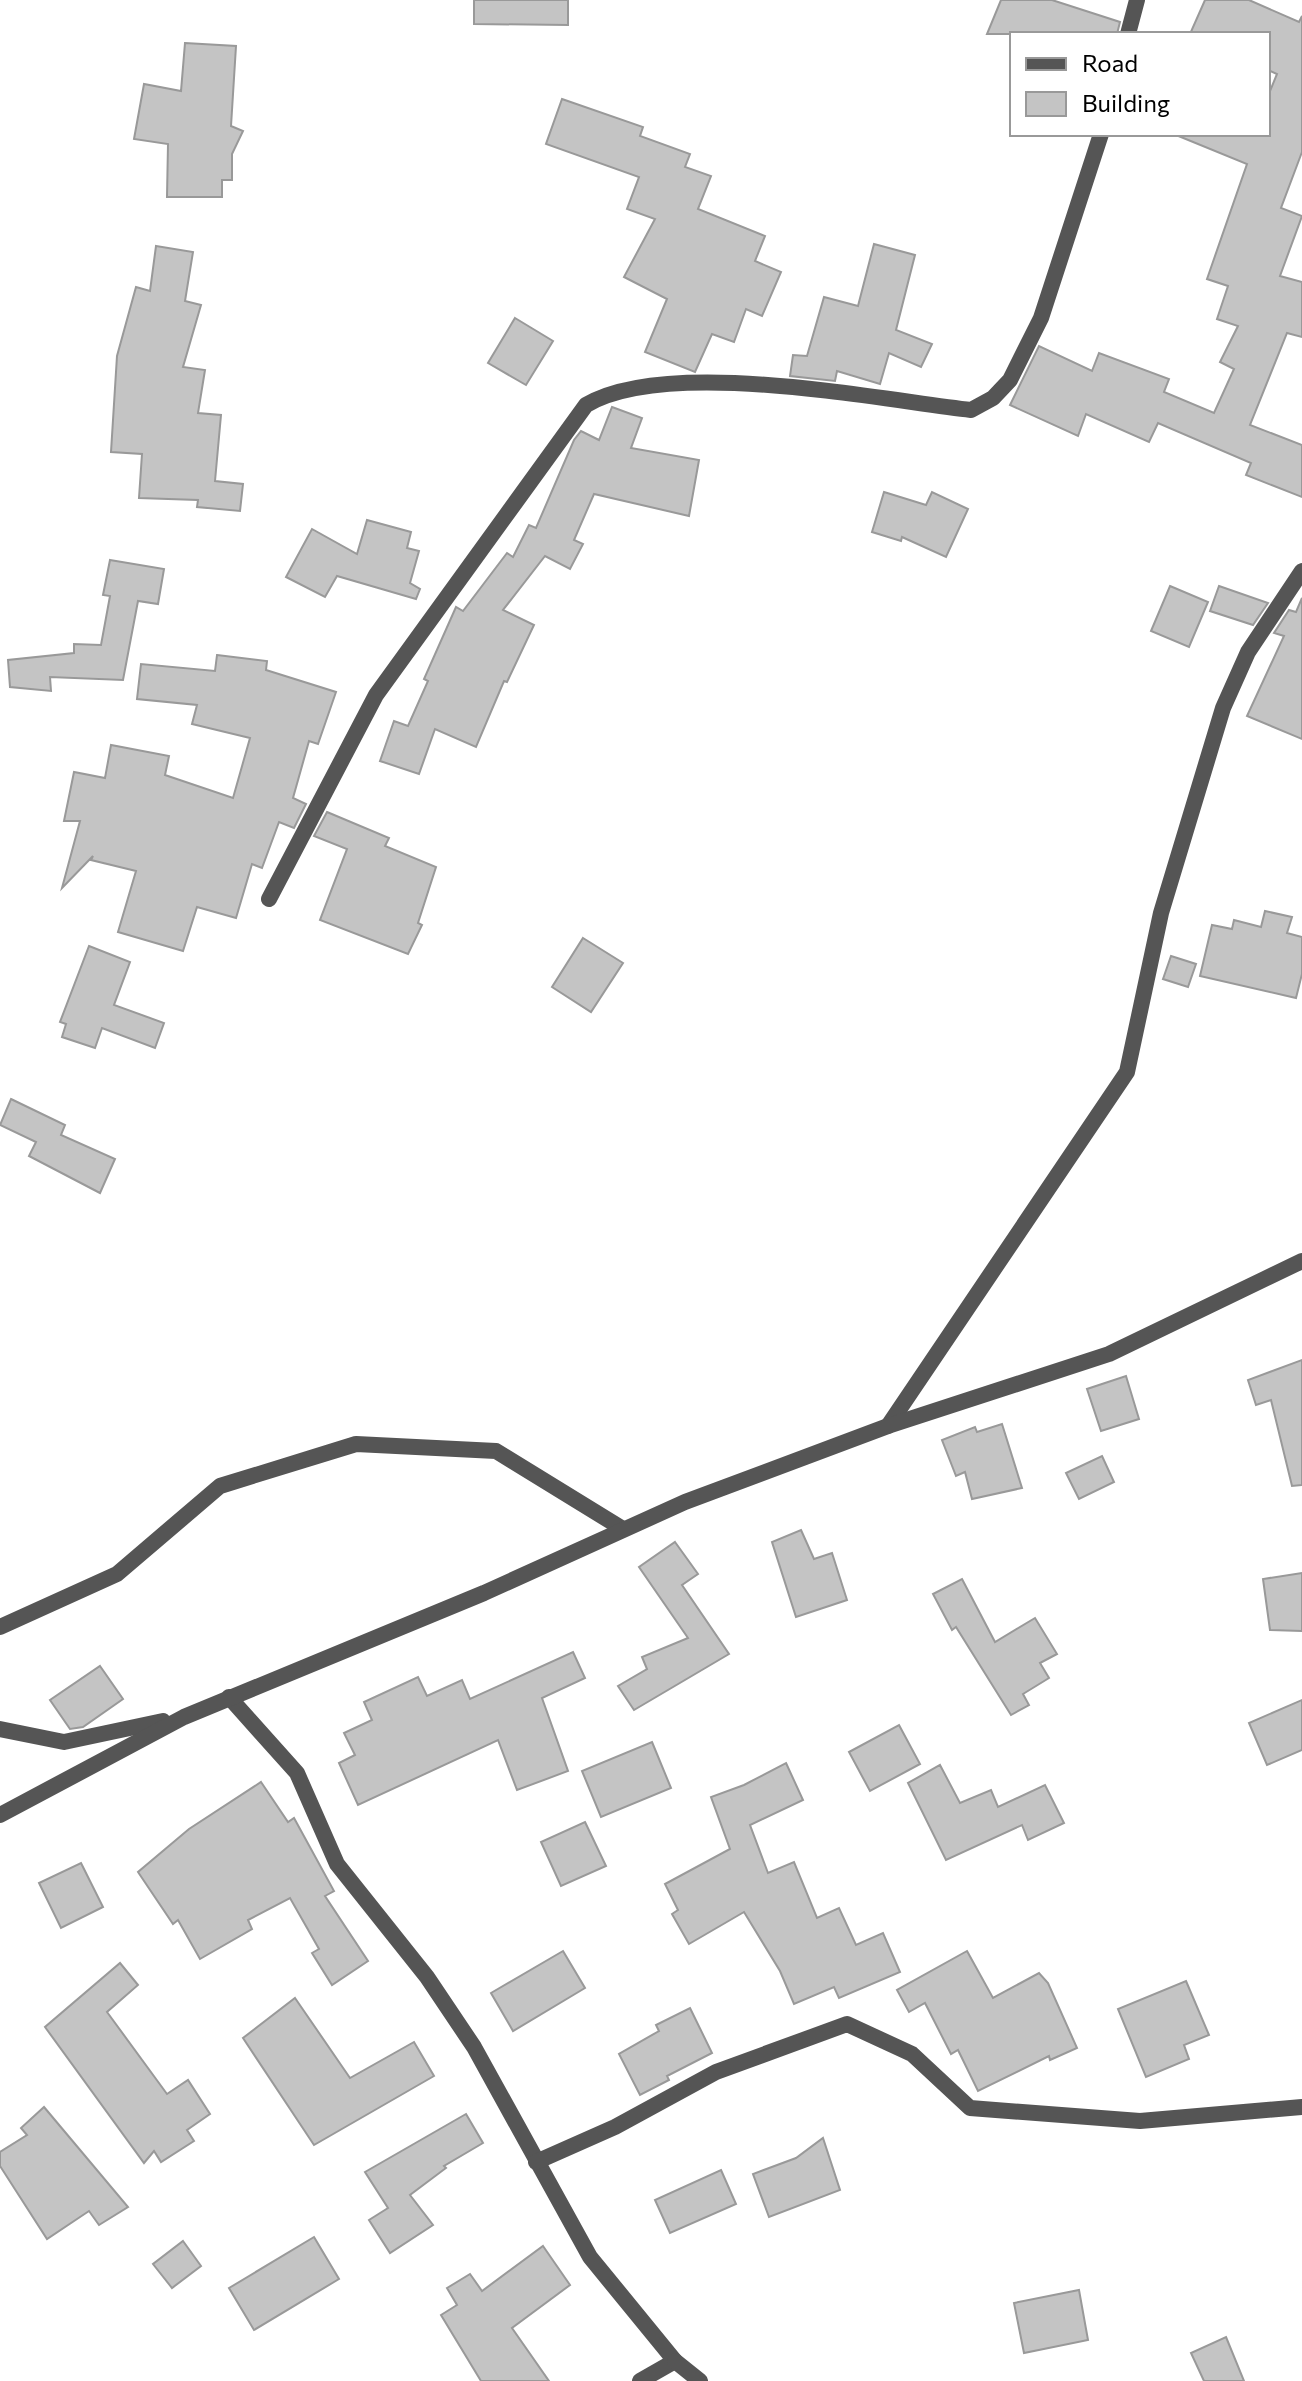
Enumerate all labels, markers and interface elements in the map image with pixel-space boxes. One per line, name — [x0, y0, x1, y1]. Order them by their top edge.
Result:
legend — [1010, 32, 1270, 136]
text: Road — [1082, 48, 1138, 77]
text: Building — [1082, 88, 1170, 117]

